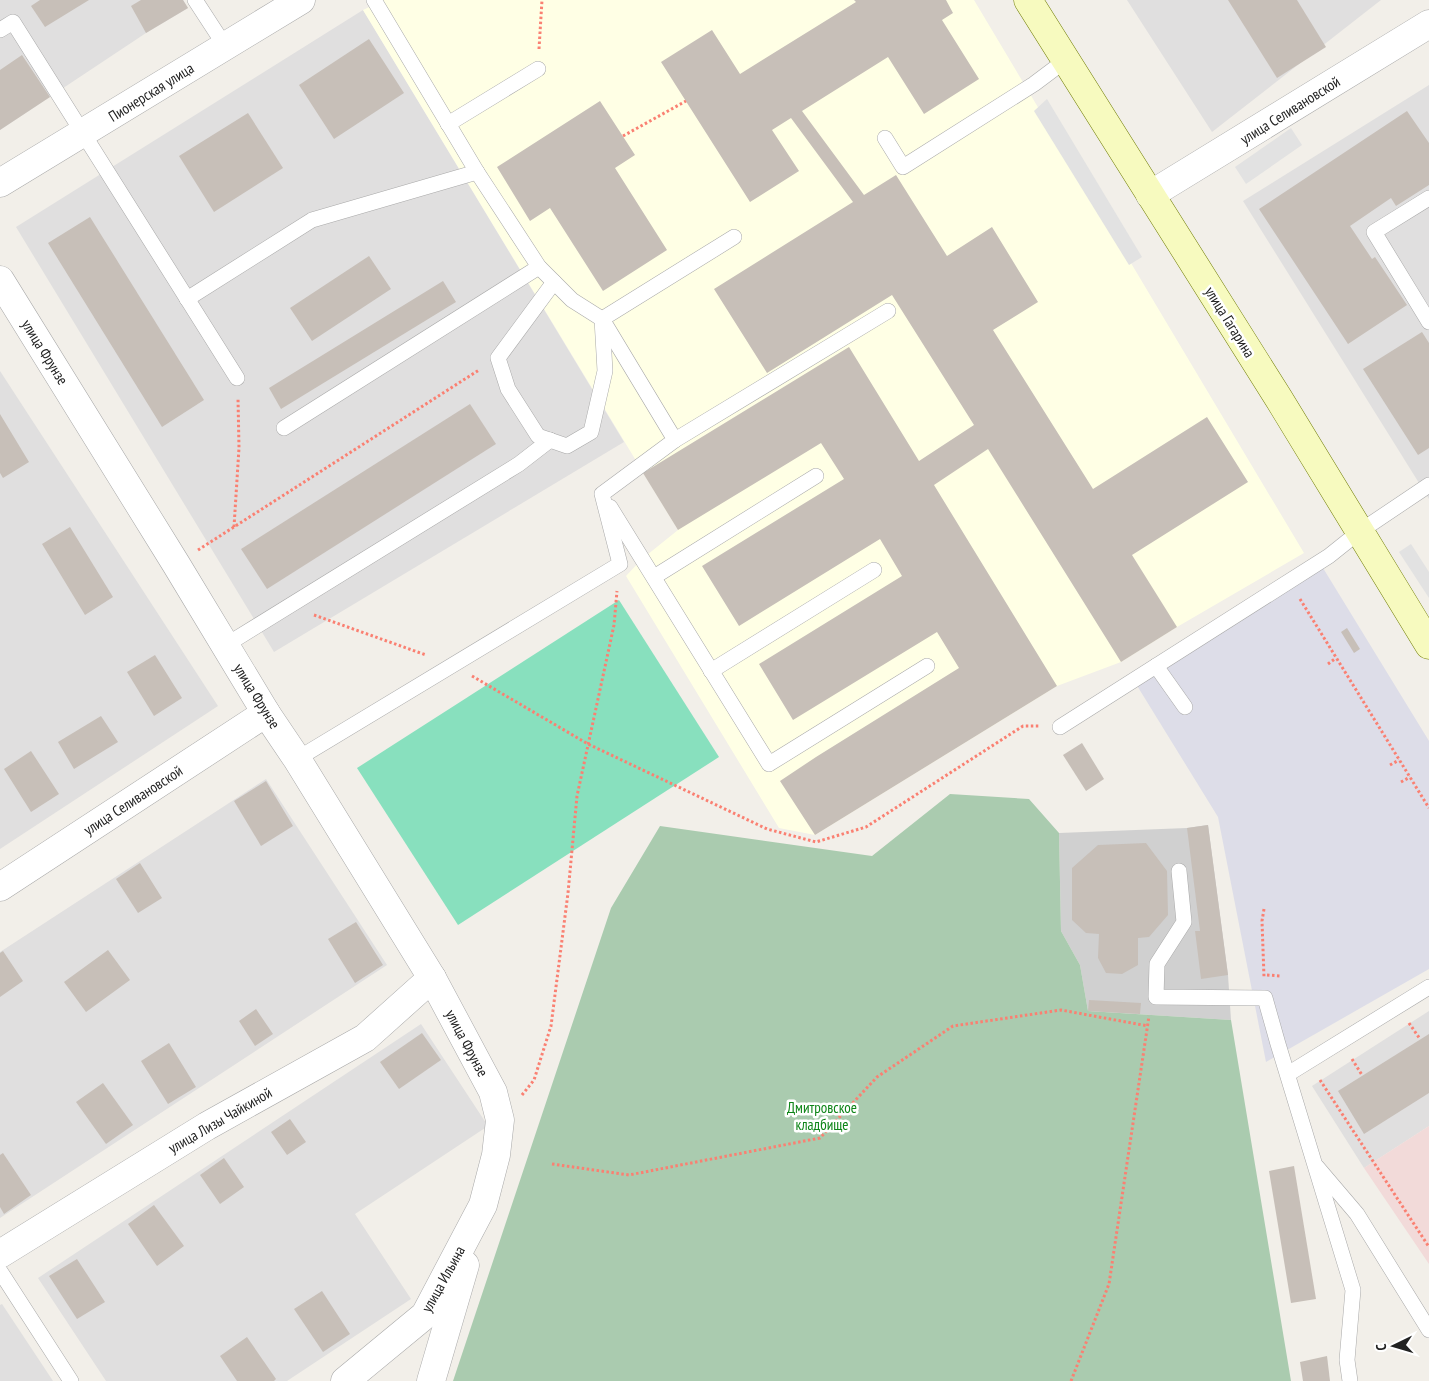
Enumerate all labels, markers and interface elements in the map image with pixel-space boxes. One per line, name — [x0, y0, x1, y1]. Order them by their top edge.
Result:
street label: Пионерская улица — [105, 58, 197, 126]
street label: улица Селивановской — [1237, 72, 1343, 148]
street label: улица Гагарина — [1201, 283, 1259, 361]
street label: улица Фрунзе — [17, 316, 73, 388]
street label: улица Фрунзе — [229, 660, 285, 732]
street label: улица Селивановской — [80, 761, 186, 839]
street label: улица Фрунзе — [441, 1006, 493, 1080]
street label: улица Лизы Чайкиной — [165, 1083, 275, 1157]
park label: Дмитровское кладбище — [787, 1098, 857, 1134]
street label: улица Ильина — [417, 1242, 469, 1316]
north arrow — [1369, 1321, 1419, 1371]
text: С — [1372, 1343, 1390, 1351]

